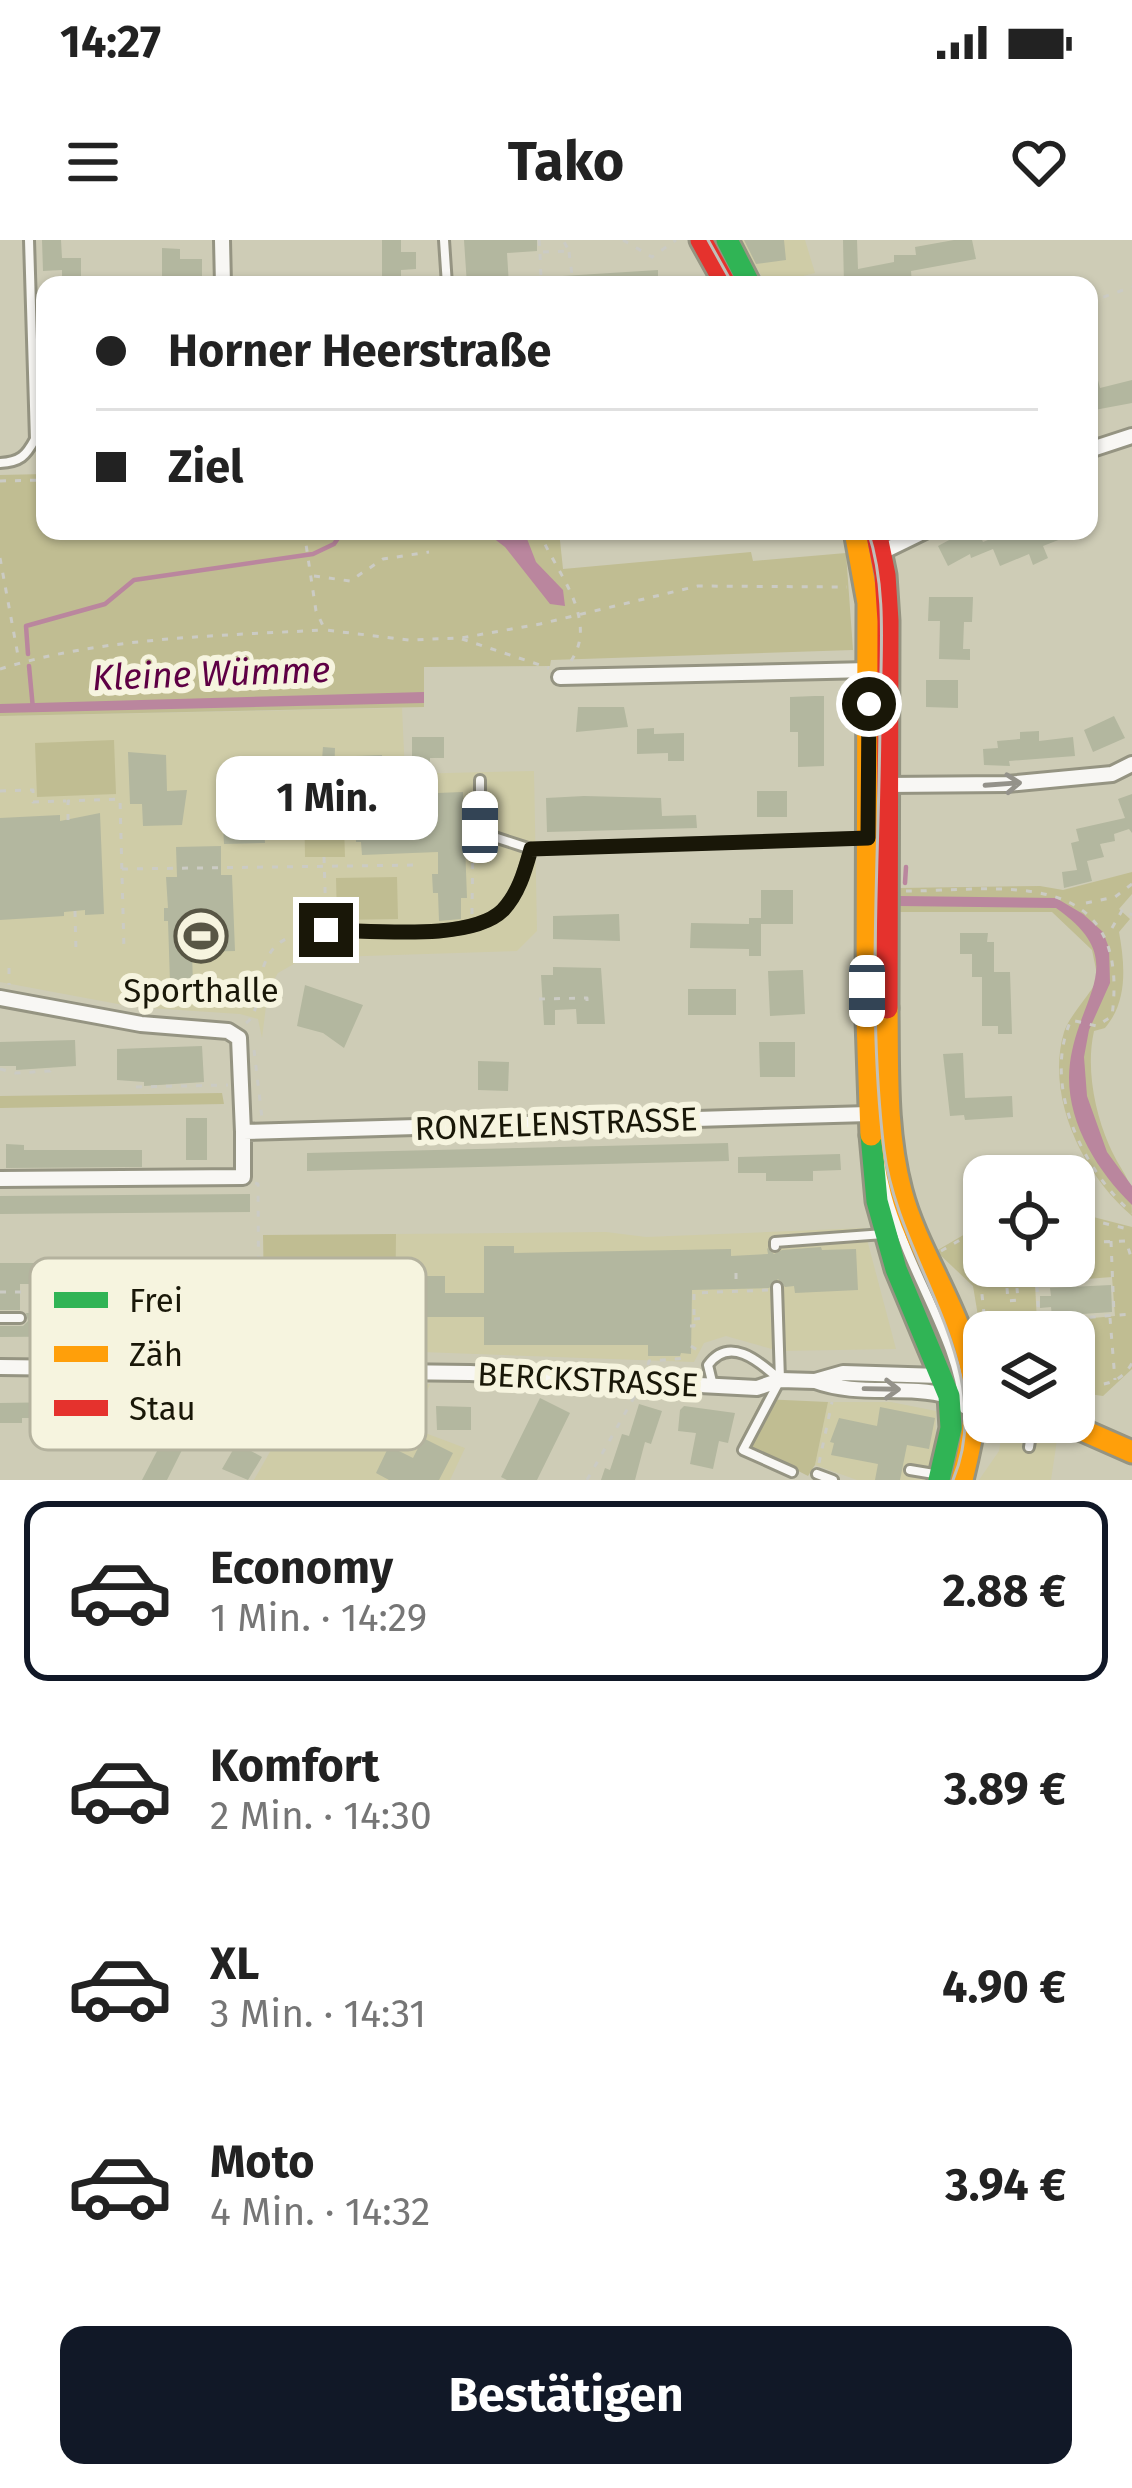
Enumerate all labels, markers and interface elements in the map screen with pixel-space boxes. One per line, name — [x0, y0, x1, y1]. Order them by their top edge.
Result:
text: 14:27 — [60, 15, 161, 69]
icon: menu — [60, 129, 126, 195]
icon: heart — [1006, 129, 1072, 195]
text: Tako — [508, 130, 624, 194]
text: Horner Heerstraße — [168, 324, 551, 378]
text: Ziel — [168, 440, 243, 494]
water label: Kleine Wümme — [91, 648, 331, 700]
route start — [842, 677, 896, 731]
callout: 1 Min. — [215, 756, 437, 840]
one-way arrow — [983, 772, 1022, 795]
text: 1 Min. — [277, 775, 377, 821]
car — [462, 791, 498, 863]
route end — [299, 903, 353, 957]
sports icon: Sporthalle — [173, 908, 229, 964]
car — [849, 955, 885, 1027]
place label: Sporthalle — [123, 971, 279, 1011]
street label: RONZELENSTRASSE — [414, 1099, 698, 1149]
map controls — [963, 1155, 1095, 1443]
button: locate — [963, 1155, 1095, 1287]
legend — [30, 1258, 426, 1450]
text: Frei — [129, 1281, 183, 1321]
button: layers — [963, 1311, 1095, 1443]
text: Zäh — [129, 1335, 183, 1375]
street label: BERCKSTRASSE — [476, 1354, 700, 1406]
one-way arrow — [862, 1378, 901, 1401]
text: Stau — [129, 1389, 196, 1429]
icon: car — [66, 1537, 174, 1645]
text: Economy — [210, 1541, 393, 1595]
text: 2.88 € — [942, 1564, 1066, 1618]
text: 1 Min. · 14:29 — [210, 1595, 427, 1641]
icon: car — [66, 1735, 174, 1843]
text: Komfort — [210, 1739, 379, 1793]
text: 3.89 € — [944, 1762, 1066, 1816]
text: 2 Min. · 14:30 — [210, 1793, 432, 1839]
icon: car — [66, 1933, 174, 2041]
text: XL — [210, 1937, 259, 1991]
text: 4.90 € — [942, 1960, 1066, 2014]
text: 3 Min. · 14:31 — [210, 1991, 426, 2037]
icon: car — [66, 2131, 174, 2239]
text: Moto — [210, 2135, 315, 2189]
text: 3.94 € — [945, 2158, 1066, 2212]
text: 4 Min. · 14:32 — [210, 2189, 430, 2235]
button: Bestätigen — [60, 2326, 1072, 2464]

